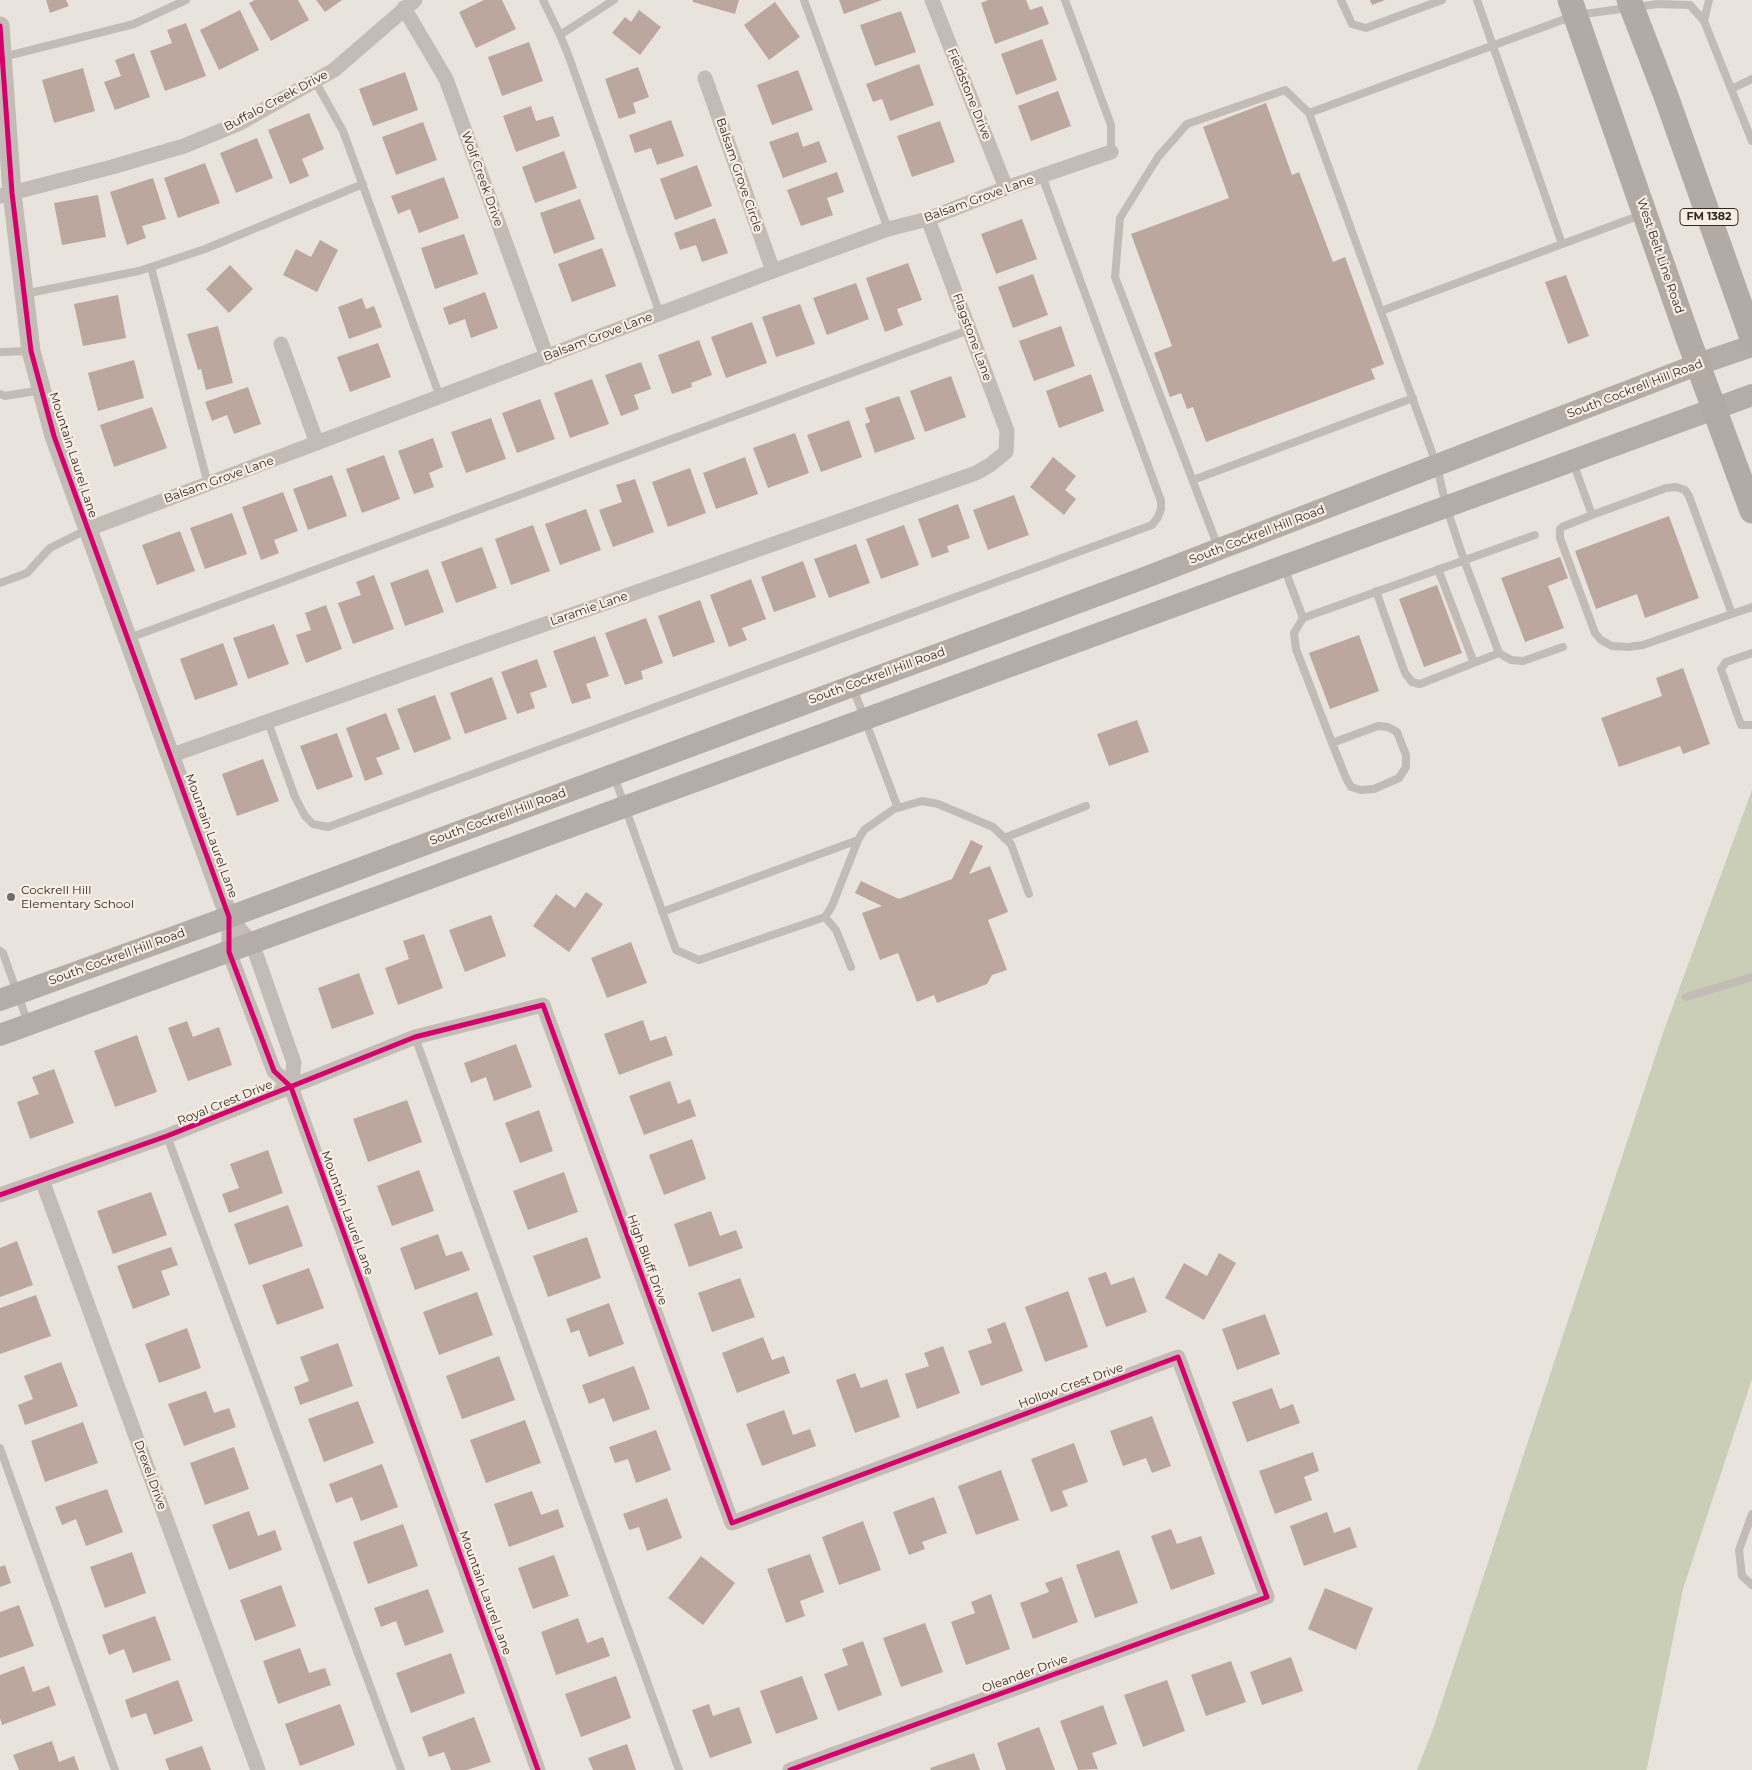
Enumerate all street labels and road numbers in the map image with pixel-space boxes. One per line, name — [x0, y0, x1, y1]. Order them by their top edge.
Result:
street label: Fieldstone Drive — [944, 46, 994, 142]
street label: Buffalo Creek Drive — [222, 68, 330, 134]
street label: Balsam Grove Circle — [713, 116, 765, 234]
street label: Wolf Creek Drive — [458, 130, 506, 228]
street label: Balsam Grove Lane — [922, 172, 1036, 226]
street label: West Belt Line Road — [1633, 196, 1687, 316]
road number: FM 1382 — [1680, 208, 1738, 226]
street label: Flagstone Lane — [949, 291, 995, 383]
street label: Balsam Grove Lane — [541, 310, 655, 364]
street label: South Cockrell Hill Road — [1565, 356, 1705, 422]
street label: Mountain Laurel Lane — [46, 390, 100, 520]
street label: Balsam Grove Lane — [162, 453, 276, 507]
street label: South Cockrell Hill Road — [1187, 502, 1327, 568]
street label: Laramie Lane — [548, 589, 630, 629]
street label: South Cockrell Hill Road — [807, 645, 947, 707]
street label: Mountain Laurel Lane — [182, 772, 240, 900]
street label: South Cockrell Hill Road — [428, 786, 568, 848]
street label: South Cockrell Hill Road — [47, 926, 187, 988]
street label: Royal Crest Drive — [175, 1077, 275, 1129]
street label: Mountain Laurel Lane — [318, 1149, 376, 1277]
street label: High Bluff Drive — [624, 1213, 670, 1307]
street label: Hollow Crest Drive — [1017, 1360, 1125, 1412]
street label: Drexel Drive — [131, 1438, 169, 1512]
street label: Mountain Laurel Lane — [456, 1529, 514, 1657]
street label: Oleander Drive — [980, 1652, 1070, 1696]

